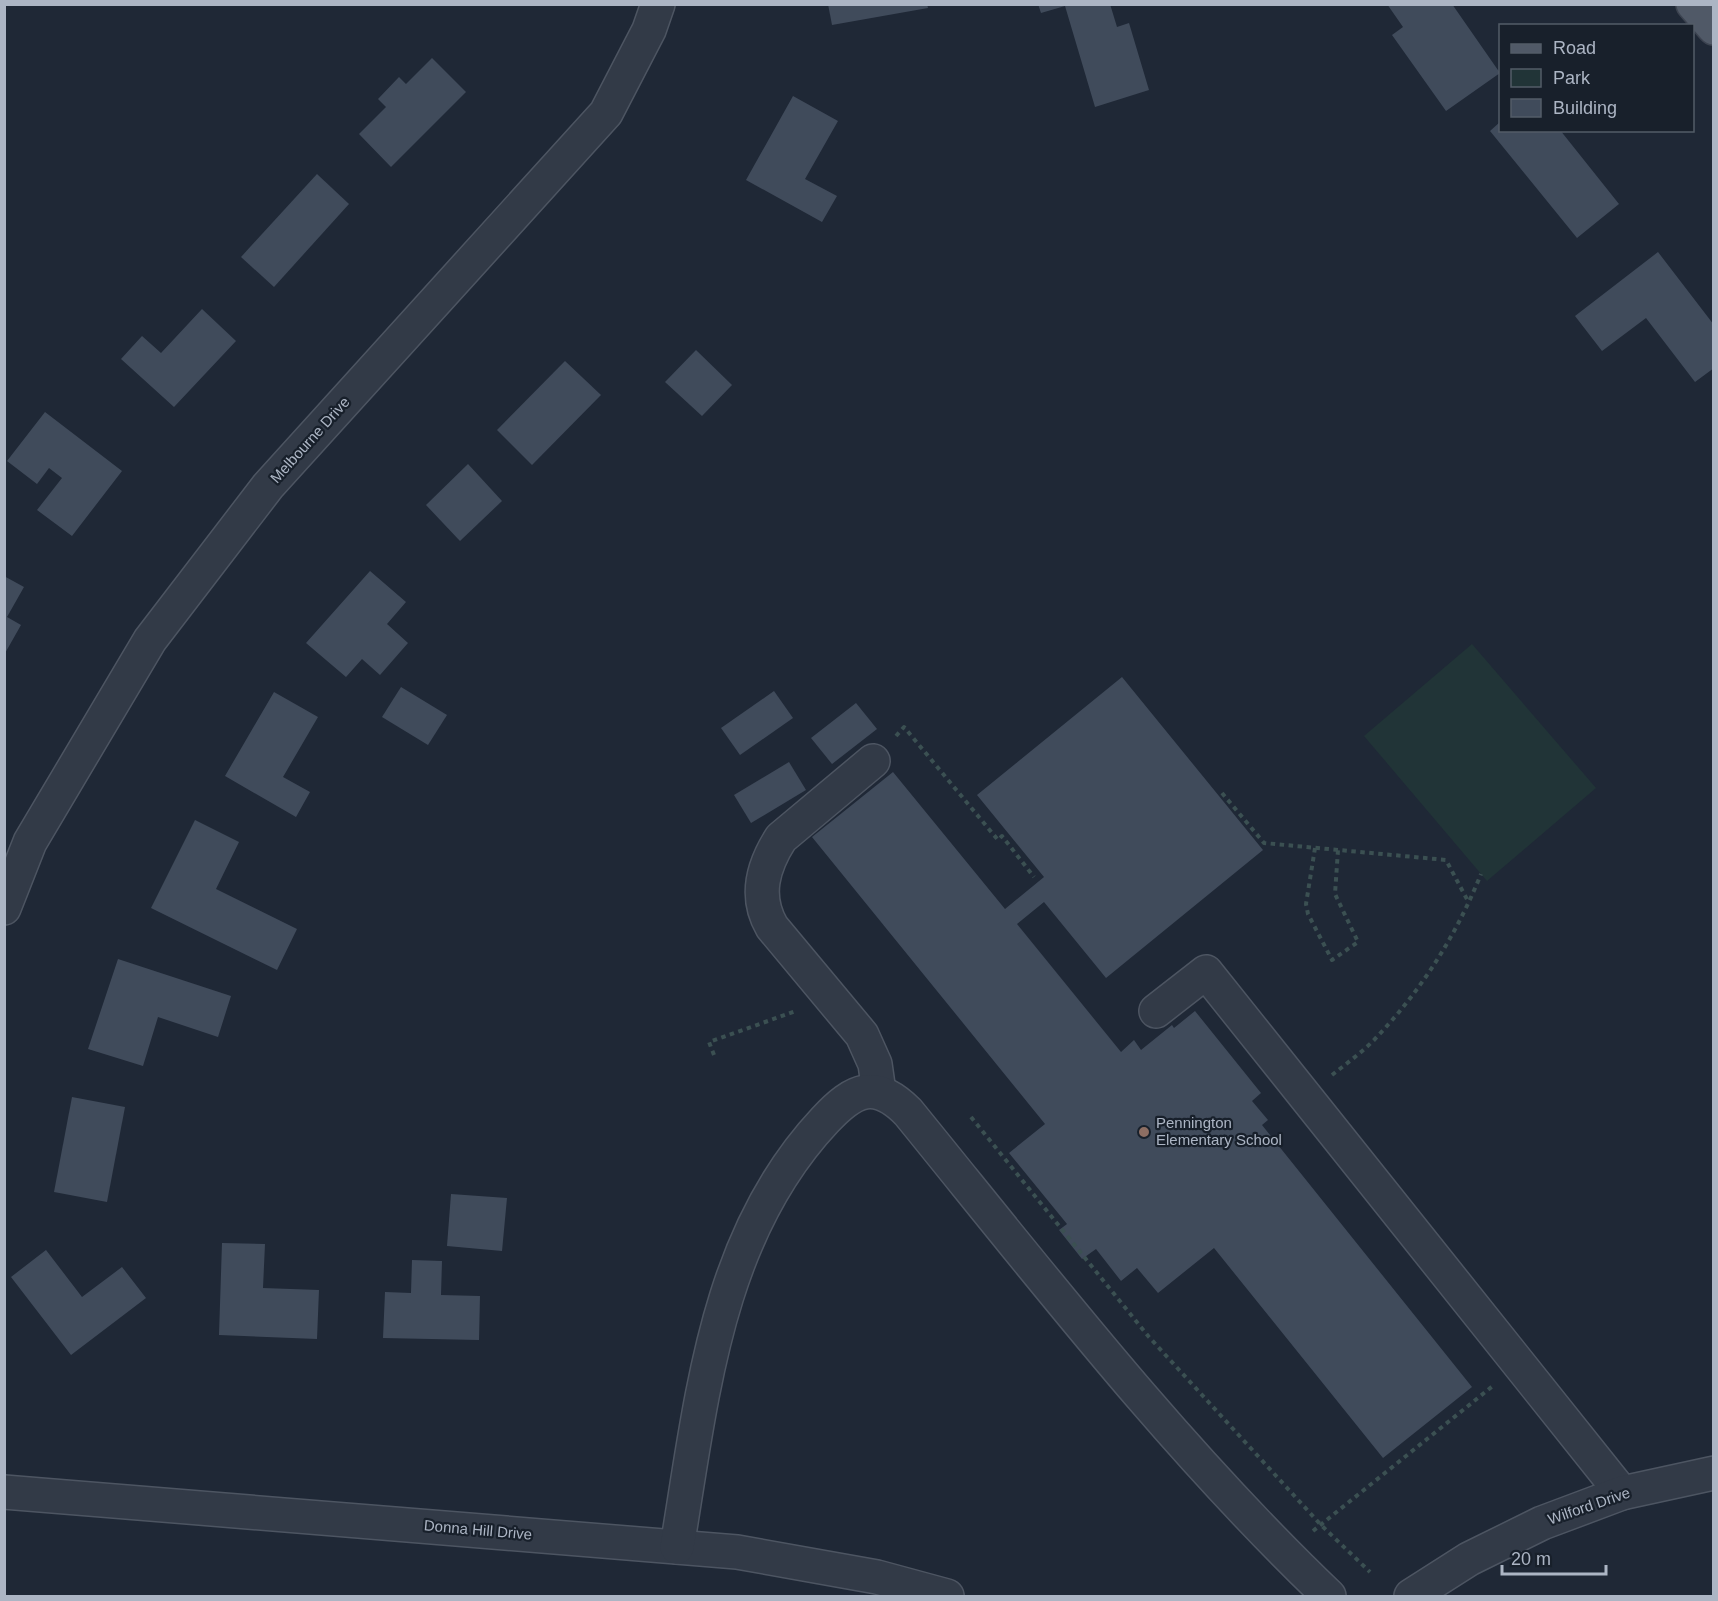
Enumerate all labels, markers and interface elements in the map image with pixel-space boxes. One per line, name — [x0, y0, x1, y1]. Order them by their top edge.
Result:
legend — [1499, 24, 1694, 132]
text: Road — [1553, 38, 1596, 58]
text: Park — [1553, 68, 1591, 88]
text: Building — [1553, 98, 1617, 118]
street label: Melbourne Drive — [266, 393, 353, 486]
place label: Pennington Elementary School — [1156, 1114, 1282, 1148]
marker: Pennington Elementary School — [1137, 1125, 1151, 1139]
street label: Wilford Drive — [1545, 1484, 1632, 1528]
street label: Donna Hill Drive — [423, 1516, 533, 1543]
scale bar — [1502, 1538, 1606, 1576]
text: 20 m — [1511, 1549, 1551, 1569]

